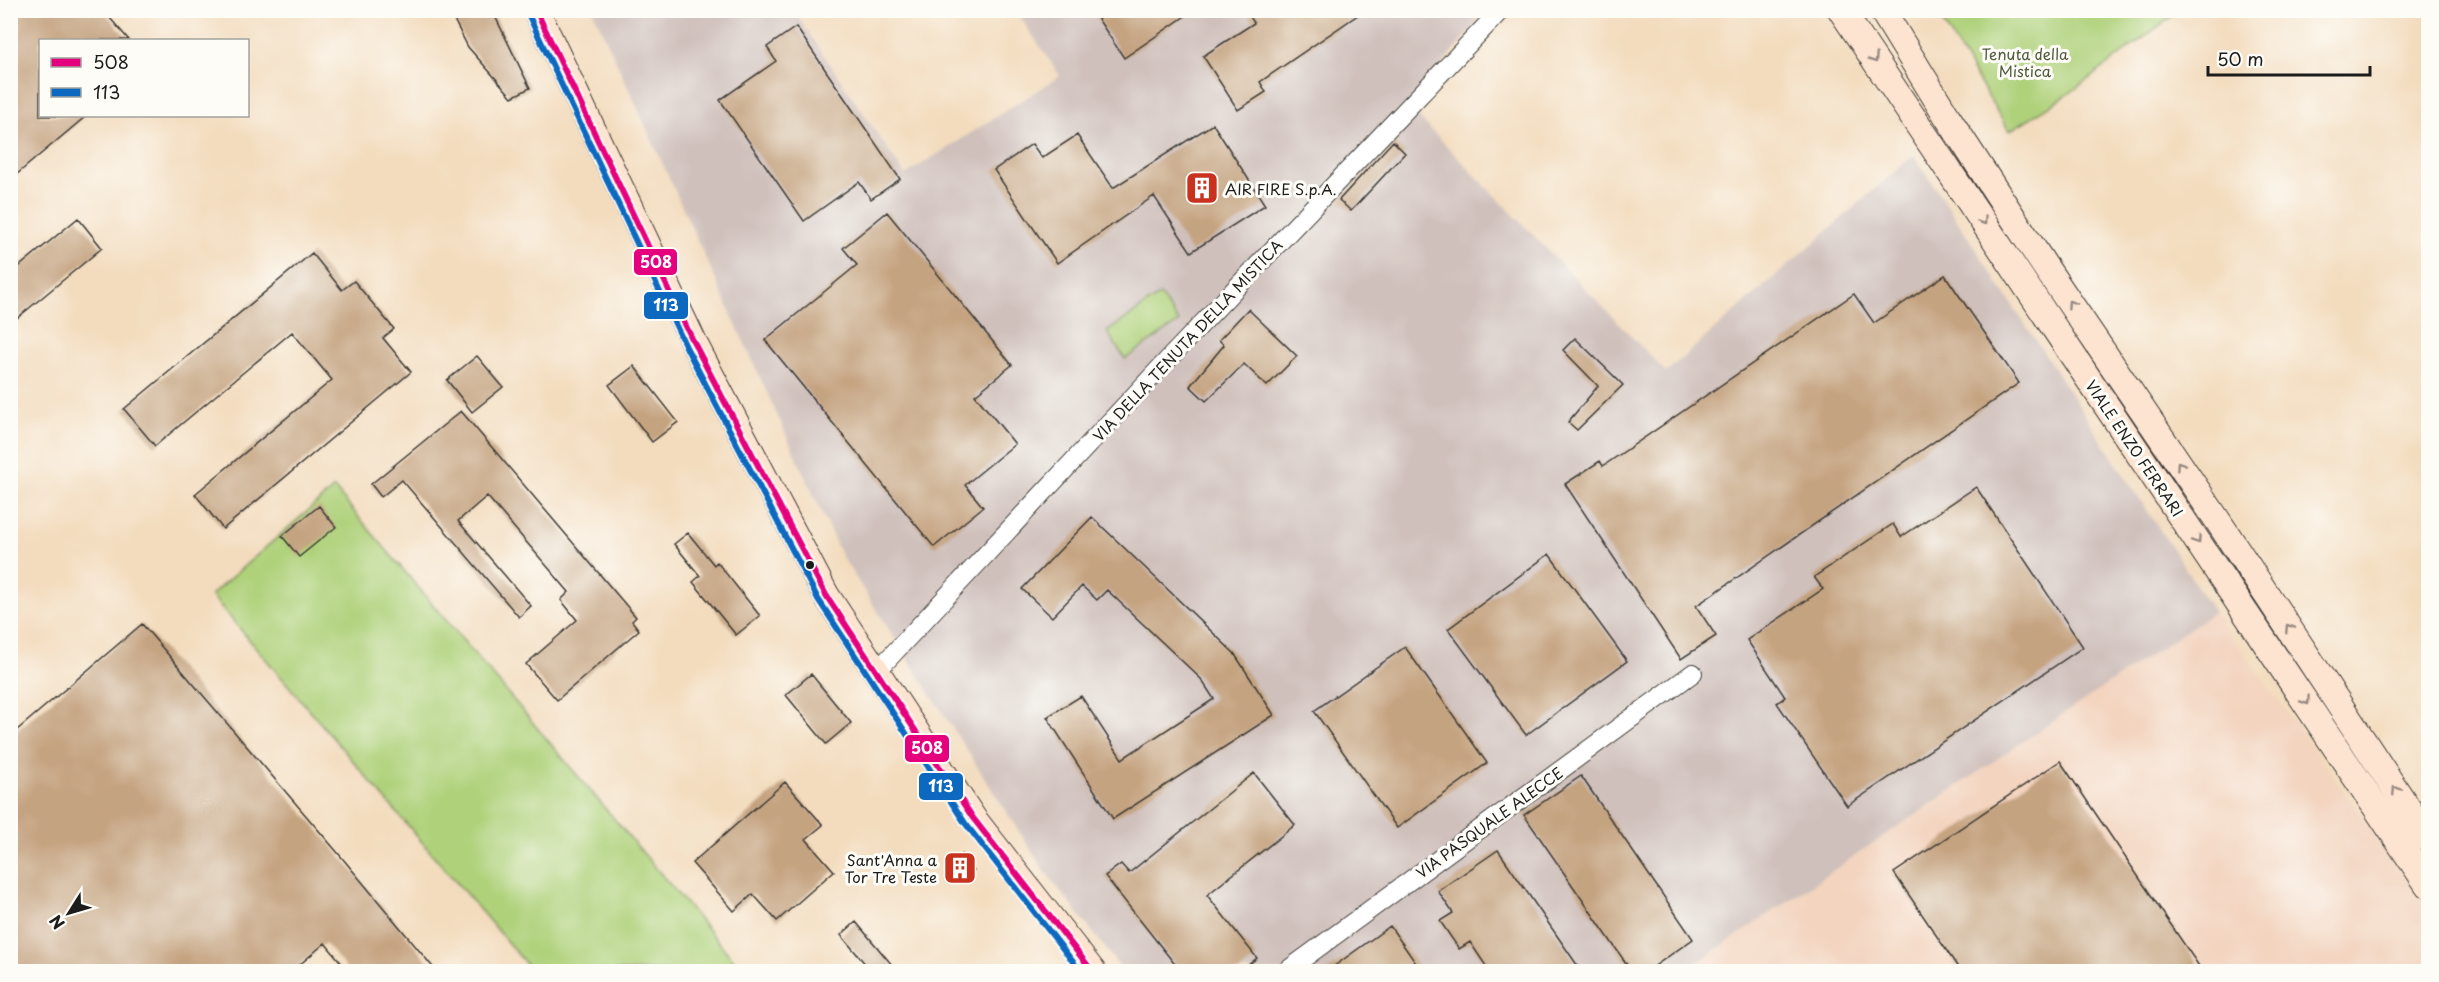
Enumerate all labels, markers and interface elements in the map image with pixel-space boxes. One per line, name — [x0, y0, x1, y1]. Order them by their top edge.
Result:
legend — [39, 39, 249, 117]
scale bar — [2208, 39, 2370, 77]
park label: Tenuta della Mistica — [1982, 42, 2069, 82]
text: 50 m — [2217, 45, 2264, 72]
text: 508 — [93, 48, 129, 75]
one-way arrow — [1867, 52, 1878, 63]
text: 113 — [93, 78, 120, 105]
building icon: AIR FIRE S.p.A. — [1184, 170, 1220, 206]
place label: AIR FIRE S.p.A. — [1225, 177, 1337, 200]
one-way arrow — [1976, 214, 1987, 225]
street label: VIA DELLA TENUTA DELLA MISTICA — [1087, 234, 1287, 446]
line badge: 508 — [633, 248, 678, 276]
text: 508 — [640, 249, 672, 273]
line badge: 113 — [643, 291, 689, 320]
text: 113 — [653, 292, 679, 316]
one-way arrow — [2067, 300, 2078, 311]
street label: VIALE ENZO FERRARI — [2081, 375, 2189, 521]
one-way arrow — [2177, 461, 2188, 472]
one-way arrow — [2190, 533, 2201, 544]
unlabelled marker — [804, 559, 816, 571]
one-way arrow — [2285, 623, 2296, 634]
one-way arrow — [2299, 694, 2310, 705]
line badge: 508 — [904, 734, 950, 763]
text: 508 — [911, 735, 943, 759]
street label: VIA PASQUALE ALECCE — [1411, 761, 1567, 883]
line badge: 113 — [918, 772, 964, 801]
text: 113 — [928, 773, 954, 797]
one-way arrow — [2392, 786, 2403, 797]
place label: Sant'Anna a Tor Tre Teste — [844, 848, 938, 888]
building icon: Sant'Anna a Tor Tre Teste — [942, 850, 978, 886]
north arrow — [39, 883, 99, 943]
text: N — [43, 910, 70, 935]

